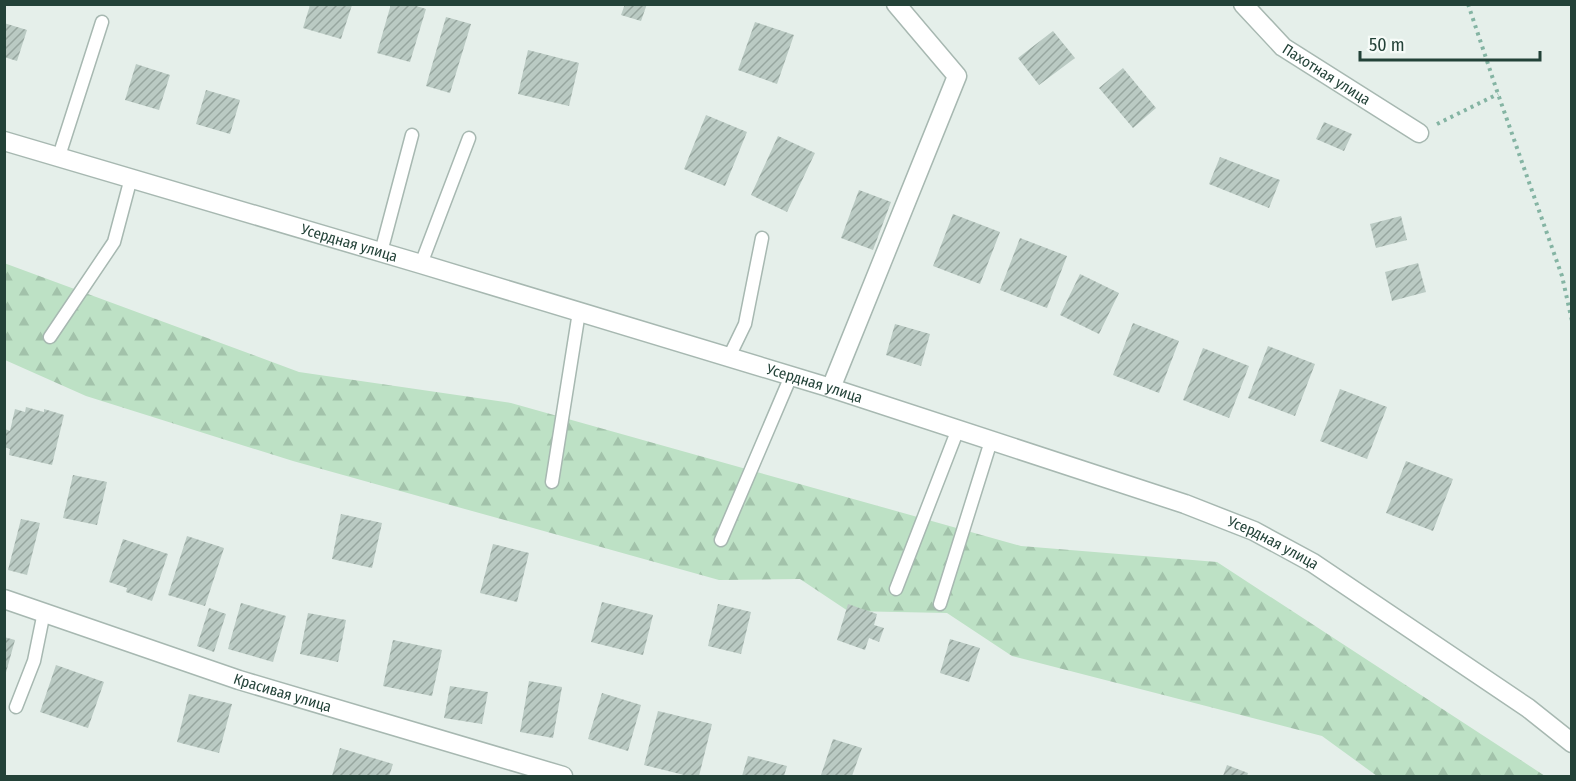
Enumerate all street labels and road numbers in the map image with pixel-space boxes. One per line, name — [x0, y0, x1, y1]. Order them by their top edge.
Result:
street label: Пахотная улица — [1279, 40, 1374, 109]
street label: Усердная улица — [298, 220, 400, 266]
street label: Усердная улица — [763, 360, 865, 407]
street label: Усердная улица — [1224, 512, 1322, 573]
street label: Красивая улица — [231, 670, 334, 716]

